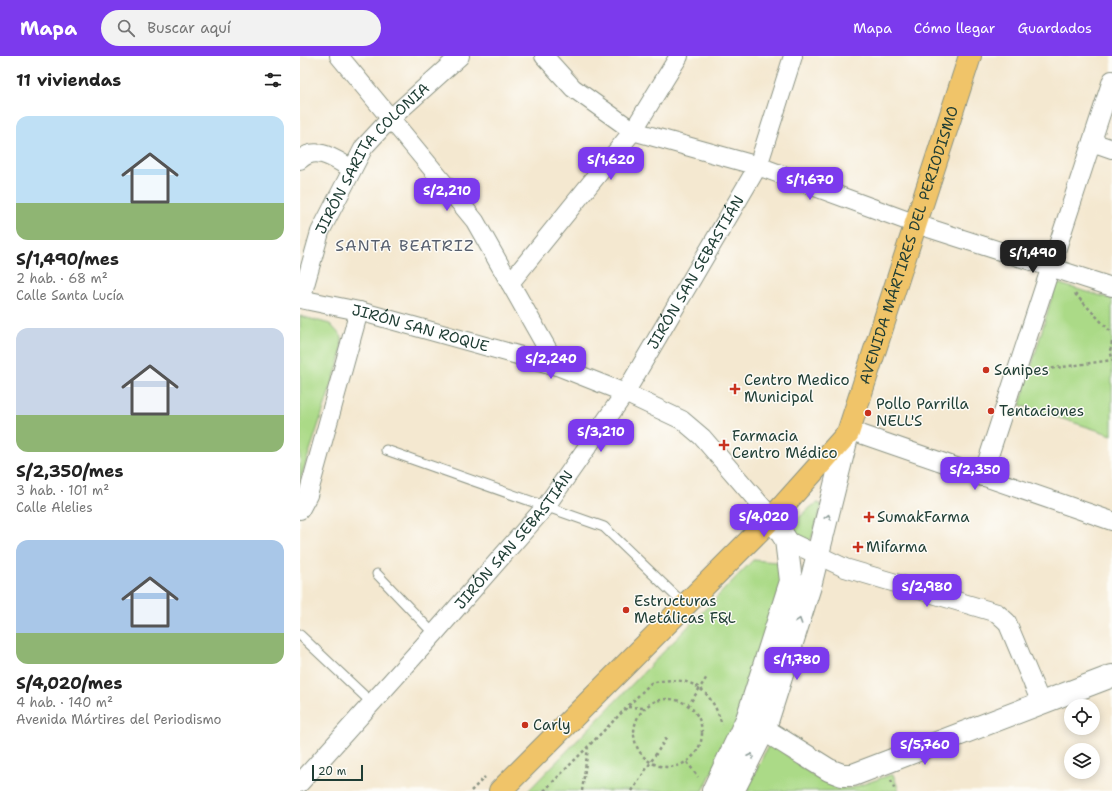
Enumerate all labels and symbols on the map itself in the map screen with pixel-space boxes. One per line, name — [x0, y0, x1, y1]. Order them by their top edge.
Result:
street label: JIRÓN SARITA COLONIA — [311, 78, 434, 237]
street label: AVENIDA MÁRTIRES DEL PERIODISMO — [854, 103, 963, 387]
pin: S/1,620 — [574, 147, 648, 181]
pin: S/1,670 — [773, 167, 847, 201]
pin: S/2,210 — [410, 178, 484, 212]
street label: JIRÓN SAN SEBASTIÁN — [643, 192, 748, 353]
district label: SANTA BEATRIZ — [335, 235, 475, 256]
pin: S/1,490 — [996, 240, 1070, 274]
street label: JIRÓN SAN ROQUE — [350, 300, 491, 357]
pin: S/2,240 — [514, 346, 588, 380]
place label: Sanipes — [994, 360, 1049, 380]
marker: Sanipes — [981, 365, 991, 375]
place label: Centro Medico Municipal — [744, 370, 850, 407]
marker: Centro Medico Municipal — [729, 383, 741, 395]
place label: Pollo Parrilla NELL'S — [876, 394, 970, 431]
place label: Tentaciones — [999, 401, 1084, 421]
marker: Tentaciones — [986, 406, 996, 416]
marker: Pollo Parrilla NELL'S — [863, 408, 873, 418]
pin: S/3,210 — [564, 419, 638, 453]
place label: Farmacia Centro Médico — [732, 426, 838, 463]
marker: Farmacia Centro Médico — [719, 440, 729, 450]
pin: S/2,350 — [938, 457, 1012, 491]
street label: JIRÓN SAN SEBASTIÁN — [450, 467, 578, 613]
pin: S/4,020 — [727, 504, 801, 538]
place label: SumakFarma — [877, 507, 970, 527]
marker: SumakFarma — [864, 512, 874, 522]
one-way arrow — [823, 514, 831, 520]
place label: Mifarma — [866, 537, 928, 557]
marker: Mifarma — [853, 542, 863, 552]
pin: S/2,980 — [890, 574, 964, 608]
place label: Estructuras Metálicas F&L — [634, 591, 736, 628]
marker: Estructuras Metálicas F&L — [621, 605, 631, 615]
one-way arrow — [794, 617, 803, 624]
pin: S/1,780 — [760, 647, 834, 681]
place label: Carly — [533, 715, 571, 735]
marker: Carly — [520, 720, 530, 730]
pin: S/5,760 — [888, 732, 962, 766]
one-way arrow — [746, 753, 753, 760]
scale bar — [312, 763, 363, 782]

